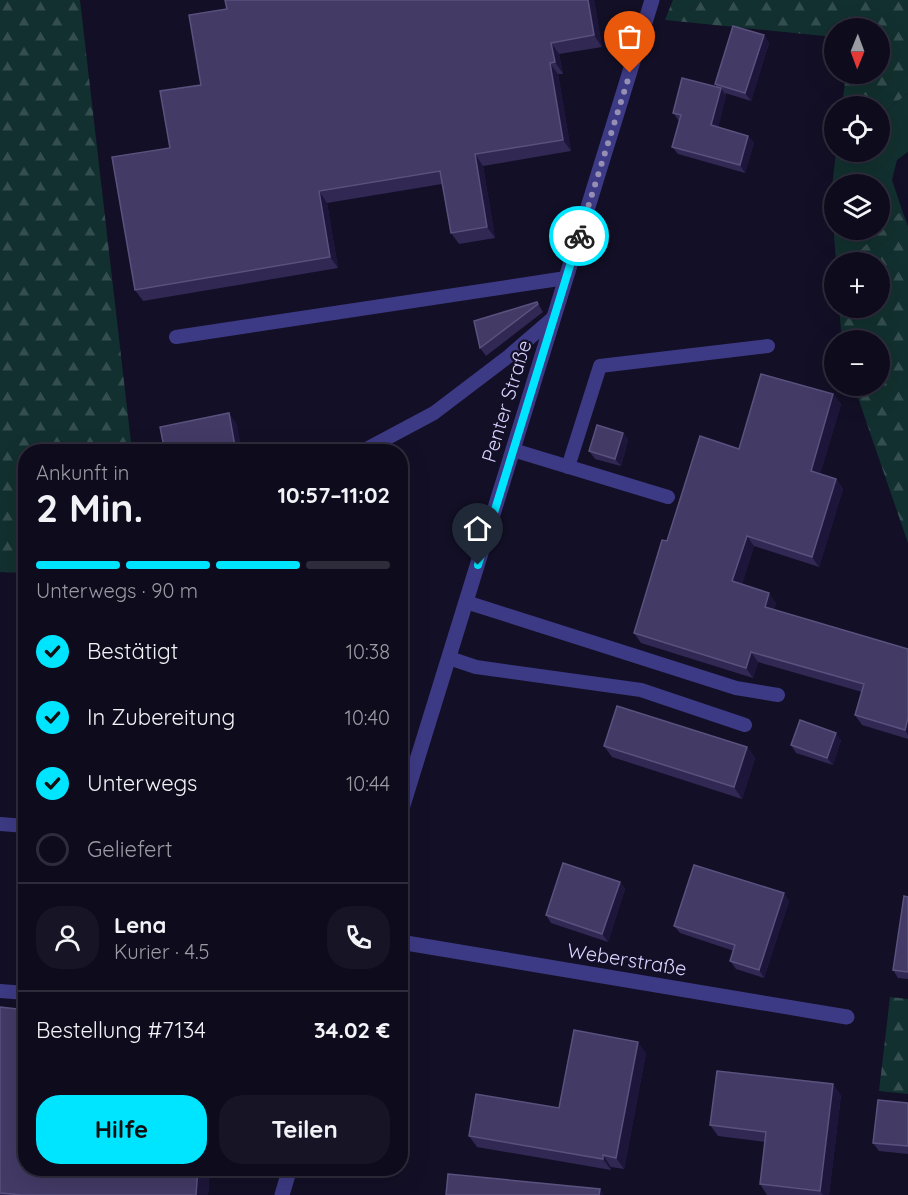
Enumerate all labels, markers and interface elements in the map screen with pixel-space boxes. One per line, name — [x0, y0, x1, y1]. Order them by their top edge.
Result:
pin — [604, 11, 655, 73]
north arrow — [824, 18, 890, 84]
map controls — [824, 18, 890, 396]
icon: bag — [613, 20, 646, 53]
button: locate — [824, 96, 890, 162]
button: layers — [824, 174, 890, 240]
courier — [549, 206, 609, 266]
icon: bike — [563, 220, 596, 253]
button: + — [824, 252, 890, 318]
button: − — [824, 330, 890, 396]
street label: Penter Straße — [476, 337, 536, 465]
text: Ankunft in — [36, 460, 129, 485]
text: 10:57–11:02 — [278, 481, 390, 509]
text: 2 Min. — [36, 483, 143, 532]
pin — [452, 503, 503, 565]
icon: home — [461, 512, 494, 545]
text: Unterwegs · 90 m — [36, 578, 198, 603]
icon: check — [36, 635, 69, 668]
text: Bestätigt — [87, 637, 178, 665]
text: 10:38 — [346, 639, 390, 664]
icon: check — [36, 701, 69, 734]
text: In Zubereitung — [87, 703, 235, 731]
text: 10:40 — [345, 705, 390, 730]
icon: check — [36, 767, 69, 800]
text: Unterwegs — [87, 769, 197, 797]
text: 10:44 — [346, 771, 390, 796]
text: Geliefert — [87, 835, 172, 863]
button: person — [36, 906, 99, 969]
button: phone — [327, 906, 390, 969]
text: Lena — [114, 911, 166, 939]
street label: Weberstraße — [565, 937, 689, 981]
text: Kurier · 4.5 — [114, 939, 210, 964]
text: Bestellung #7134 — [36, 1016, 206, 1044]
text: 34.02 € — [314, 1016, 390, 1044]
button: Hilfe — [36, 1095, 207, 1164]
button: Teilen — [219, 1095, 390, 1164]

